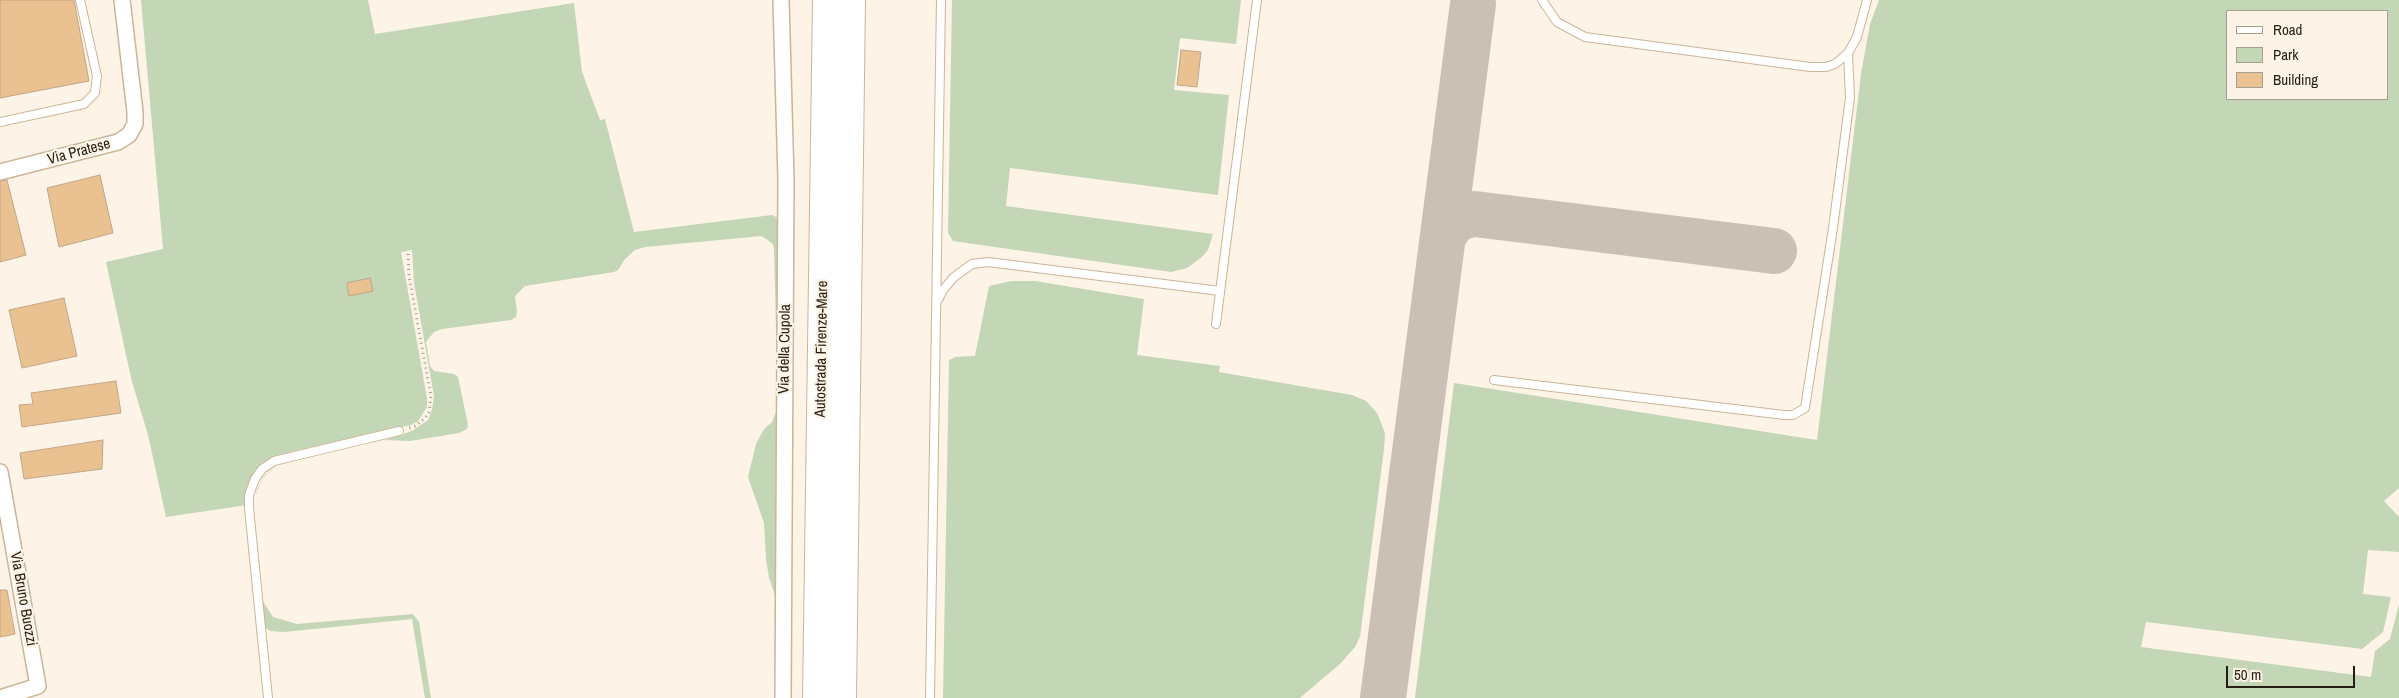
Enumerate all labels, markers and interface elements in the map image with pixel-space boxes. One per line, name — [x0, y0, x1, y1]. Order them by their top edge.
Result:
legend — [2226, 10, 2389, 100]
text: Road — [2273, 19, 2302, 40]
text: Park — [2273, 44, 2298, 65]
text: Building — [2273, 69, 2318, 90]
street label: Via Pratese — [46, 135, 112, 169]
street label: Autostrada Firenze-Mare — [812, 280, 832, 418]
street label: Via della Cupola — [775, 304, 795, 394]
street label: Via Bruno Buozzi — [6, 550, 40, 648]
scale bar — [2229, 656, 2358, 688]
text: 50 m — [2234, 664, 2261, 685]

